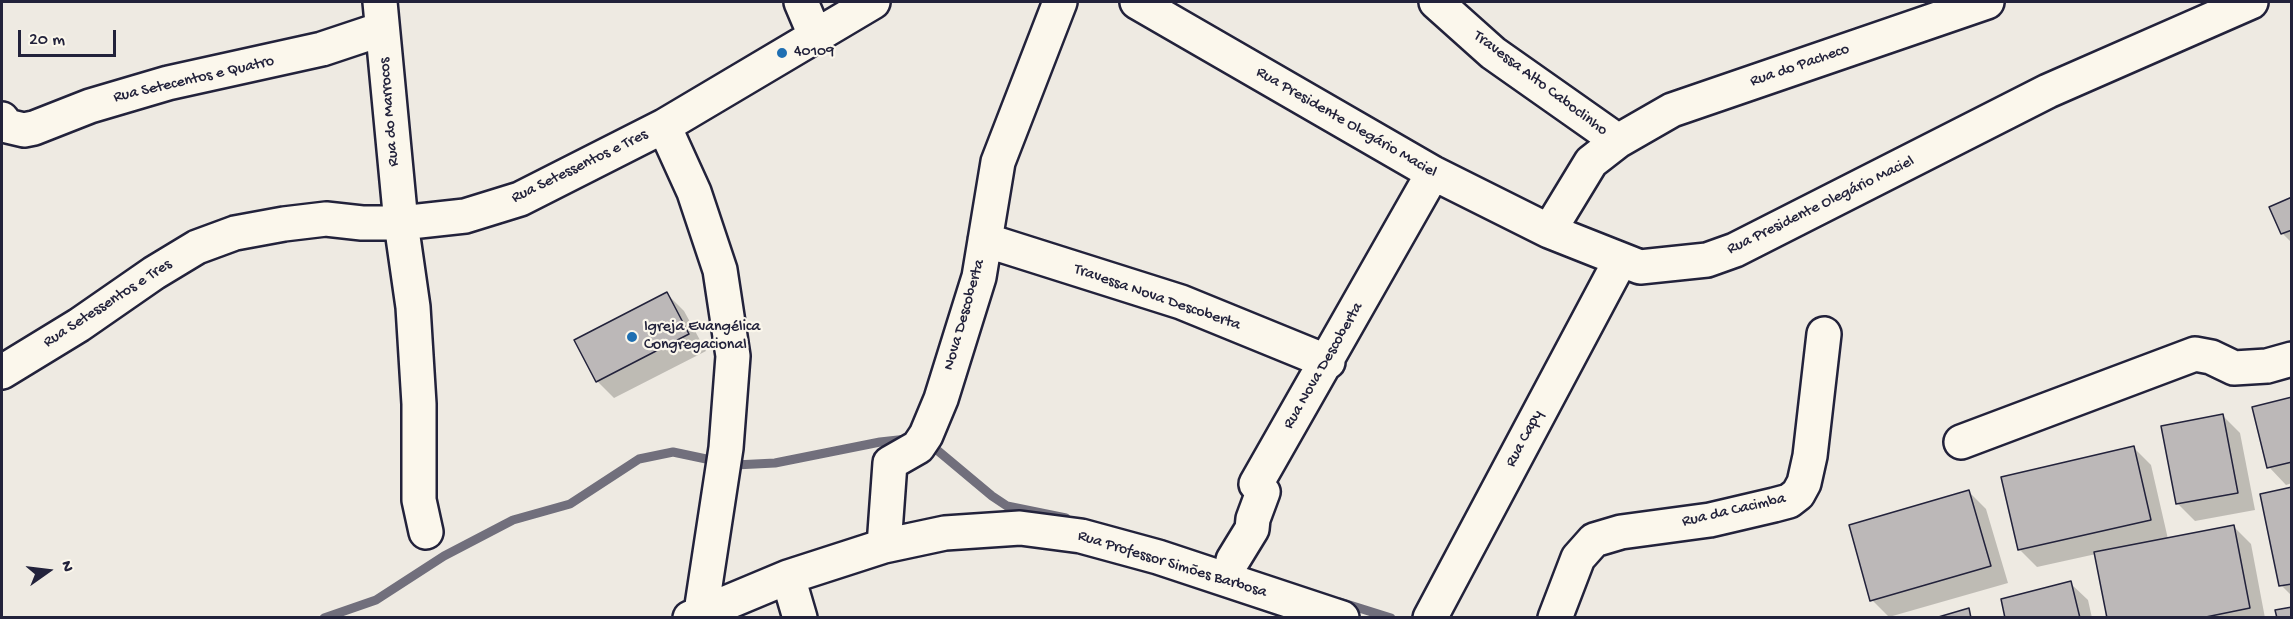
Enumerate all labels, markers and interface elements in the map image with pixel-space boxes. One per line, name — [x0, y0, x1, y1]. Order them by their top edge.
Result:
scale bar — [21, 18, 118, 56]
street label: Travessa Alto Caboclinho — [1469, 27, 1611, 141]
text: 20 m — [29, 30, 65, 51]
street label: Rua do Pacheco — [1748, 40, 1852, 92]
place label: 40109 — [794, 43, 834, 63]
marker: 40109 — [775, 46, 789, 60]
street label: Rua Setecentos e Quatro — [112, 52, 276, 108]
street label: Rua do Marrocos — [376, 57, 404, 167]
street label: Rua Presidente Olegário Maciel — [1252, 63, 1440, 183]
street label: Rua Setessentos e Tres — [509, 126, 651, 208]
street label: Rua Presidente Olegário Maciel — [1724, 152, 1918, 260]
street label: Rua Setessentos e Tres — [40, 255, 176, 353]
street label: Nova Descoberta — [940, 257, 990, 373]
street label: Travessa Nova Descoberta — [1071, 260, 1243, 336]
street label: Rua Nova Descoberta — [1280, 299, 1368, 433]
place label: Igreja Evangélica Congregacional — [644, 318, 760, 356]
marker: Igreja Evangélica Congregacional — [625, 330, 639, 344]
street label: Rua Capy — [1502, 407, 1548, 471]
street label: Rua da Cacimba — [1680, 490, 1788, 532]
street label: Rua Professor Simões Barbosa — [1075, 527, 1269, 603]
north arrow — [18, 541, 78, 601]
text: N — [55, 559, 76, 574]

